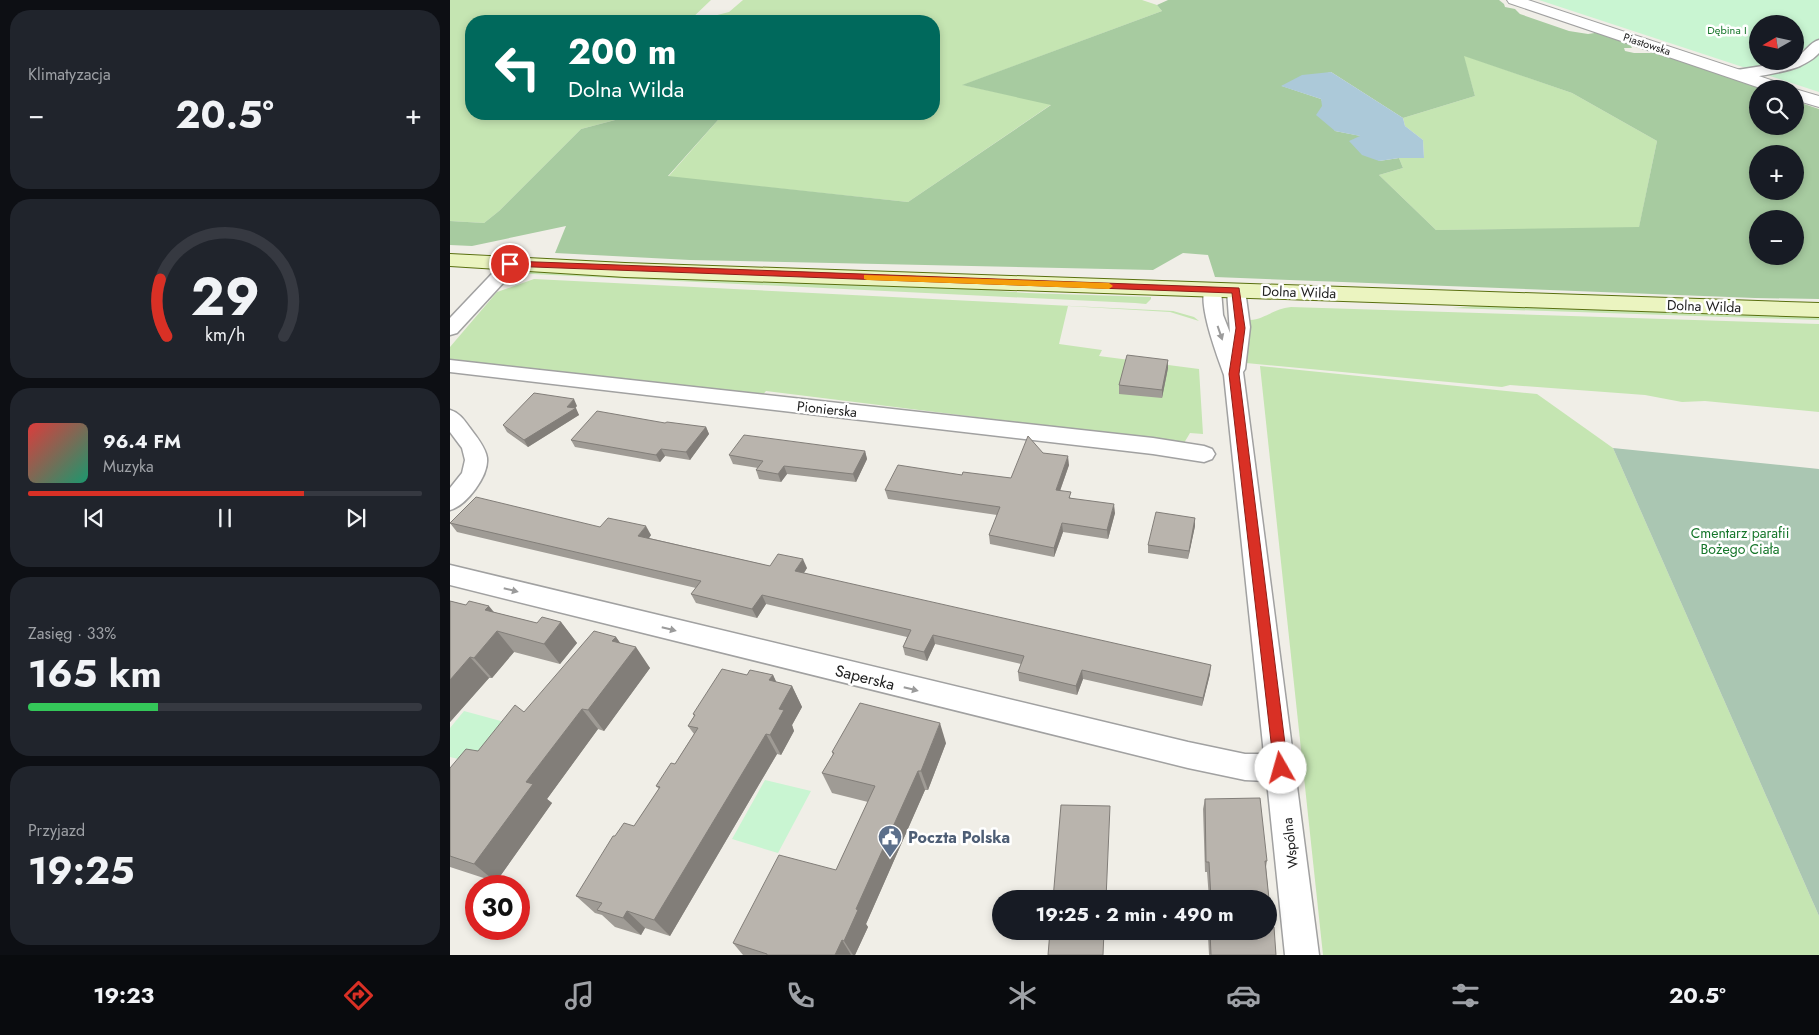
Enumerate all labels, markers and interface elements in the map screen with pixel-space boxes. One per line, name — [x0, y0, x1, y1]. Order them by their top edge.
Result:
north arrow — [1749, 15, 1804, 70]
map controls — [1749, 15, 1804, 265]
park label: Dębina I — [1707, 22, 1747, 38]
text: 200 m — [568, 27, 677, 77]
street label: Piastowska — [1621, 29, 1673, 59]
icon: left — [485, 35, 550, 100]
text: Klimatyzacja — [28, 63, 111, 86]
text: Dolna Wilda — [568, 73, 684, 105]
button: search — [1749, 80, 1804, 135]
text: 20.5° — [176, 87, 274, 142]
text: − — [28, 94, 45, 135]
text: + — [405, 94, 422, 135]
button: + — [1749, 145, 1804, 200]
button: − — [1749, 210, 1804, 265]
pin — [489, 243, 531, 285]
icon: arrive — [496, 250, 524, 278]
text: 29 — [191, 259, 259, 335]
street label: Dolna Wilda — [1262, 281, 1336, 303]
street label: Dolna Wilda — [1667, 295, 1741, 317]
text: km/h — [205, 322, 245, 348]
one-way arrow — [1217, 325, 1224, 340]
street label: Pionierska — [796, 396, 858, 422]
text: 96.4 FM — [103, 428, 181, 455]
text: Muzyka — [103, 455, 154, 478]
icon: previous — [80, 504, 108, 532]
icon: pause — [211, 504, 239, 532]
icon: next — [342, 504, 370, 532]
park label: Cmentarz parafii Bożego Ciała — [1691, 523, 1789, 559]
one-way arrow — [503, 586, 518, 594]
text: Zasięg · 33% — [28, 622, 116, 645]
one-way arrow — [661, 625, 676, 633]
text: 165 km — [28, 646, 162, 701]
street label: Saperska — [833, 659, 897, 696]
one-way arrow — [904, 685, 919, 693]
position arrow — [1254, 741, 1306, 793]
street label: Wspólna — [1277, 816, 1303, 870]
text: Przyjazd — [28, 819, 85, 842]
public building icon: Poczta Polska — [877, 824, 903, 858]
place label: Poczta Polska — [908, 826, 1010, 849]
text: 19:25 — [28, 843, 134, 898]
speed limit sign: 30 — [465, 875, 530, 940]
text: 19:25 · 2 min · 490 m — [1036, 901, 1234, 928]
icon: directions — [341, 978, 376, 1013]
icon: music — [562, 978, 597, 1013]
icon: phone — [783, 978, 818, 1013]
icon: climate — [1005, 978, 1040, 1013]
icon: car — [1226, 978, 1261, 1013]
icon: filters — [1448, 978, 1483, 1013]
text: 19:23 — [93, 979, 154, 1011]
text: 20.5° — [1669, 979, 1726, 1011]

